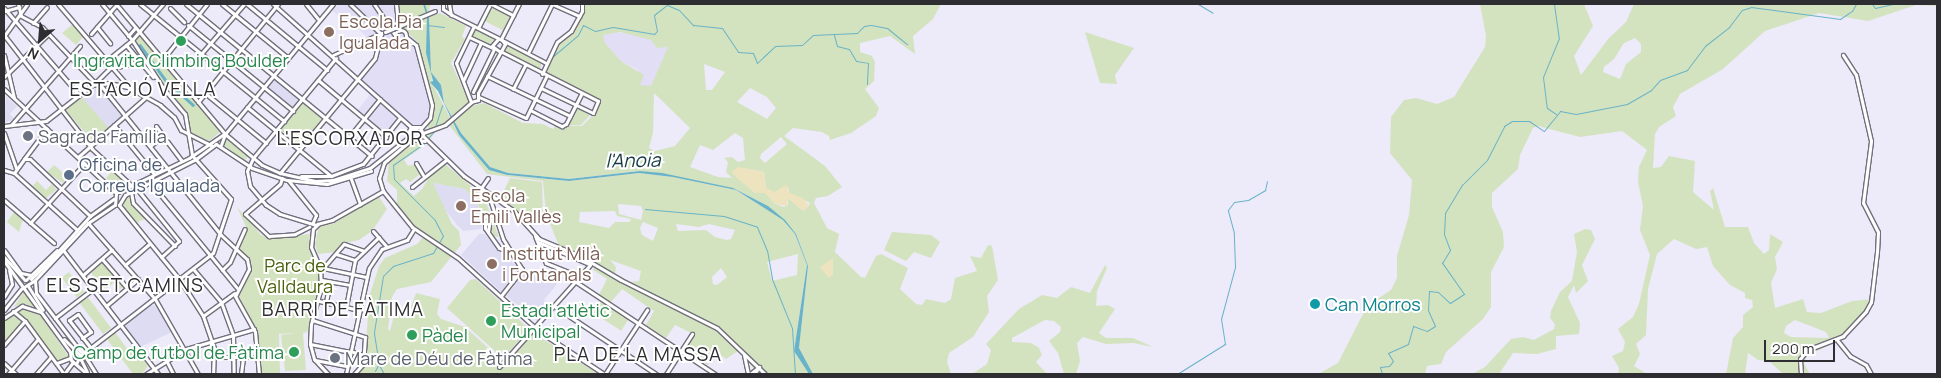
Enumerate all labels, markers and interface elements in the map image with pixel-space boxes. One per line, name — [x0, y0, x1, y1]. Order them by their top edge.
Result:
place label: Escola Pia Igualada — [339, 11, 422, 54]
north arrow — [15, 15, 65, 65]
marker: Escola Pia Igualada — [323, 26, 335, 38]
marker: Ingravita Climbing Boulder — [175, 35, 187, 47]
text: N — [24, 43, 42, 65]
place label: Ingravita Climbing Boulder — [73, 49, 289, 71]
district label: ESTACIÓ VELLA — [68, 79, 218, 101]
place label: Sagrada Família — [38, 125, 167, 147]
district label: L'ESCORXADOR — [275, 128, 425, 150]
marker: Sagrada Família — [22, 130, 34, 142]
water label: l'Anoia — [605, 149, 661, 173]
place label: Oficina de Correus Igualada — [79, 154, 220, 196]
marker: Oficina de Correus Igualada — [63, 169, 75, 181]
place label: Escola Emili Vallès — [471, 185, 561, 228]
marker: Escola Emili Vallès — [455, 200, 467, 212]
place label: Institut Milà i Fontanals — [502, 243, 600, 286]
park label: Parc de Valldaura — [257, 255, 333, 298]
marker: Institut Milà i Fontanals — [486, 258, 498, 270]
district label: ELS SET CAMINS — [44, 275, 206, 297]
place label: Can Morros — [1325, 293, 1421, 315]
marker: Can Morros — [1309, 298, 1321, 310]
district label: BARRI DE FÀTIMA — [260, 299, 426, 321]
place label: Estadi atlètic Municipal — [501, 300, 610, 342]
marker: Estadi atlètic Municipal — [485, 315, 497, 327]
place label: Pàdel — [422, 324, 468, 346]
marker: Pàdel — [406, 329, 418, 341]
scale bar — [1766, 330, 1837, 362]
text: 200 m — [1772, 338, 1815, 359]
place label: Camp de futbol de Fàtima — [73, 341, 284, 363]
district label: PLA DE LA MASSA — [552, 344, 724, 366]
marker: Camp de futbol de Fàtima — [288, 346, 300, 358]
place label: Mare de Déu de Fàtima — [345, 347, 532, 369]
marker: Mare de Déu de Fàtima — [329, 352, 341, 364]

